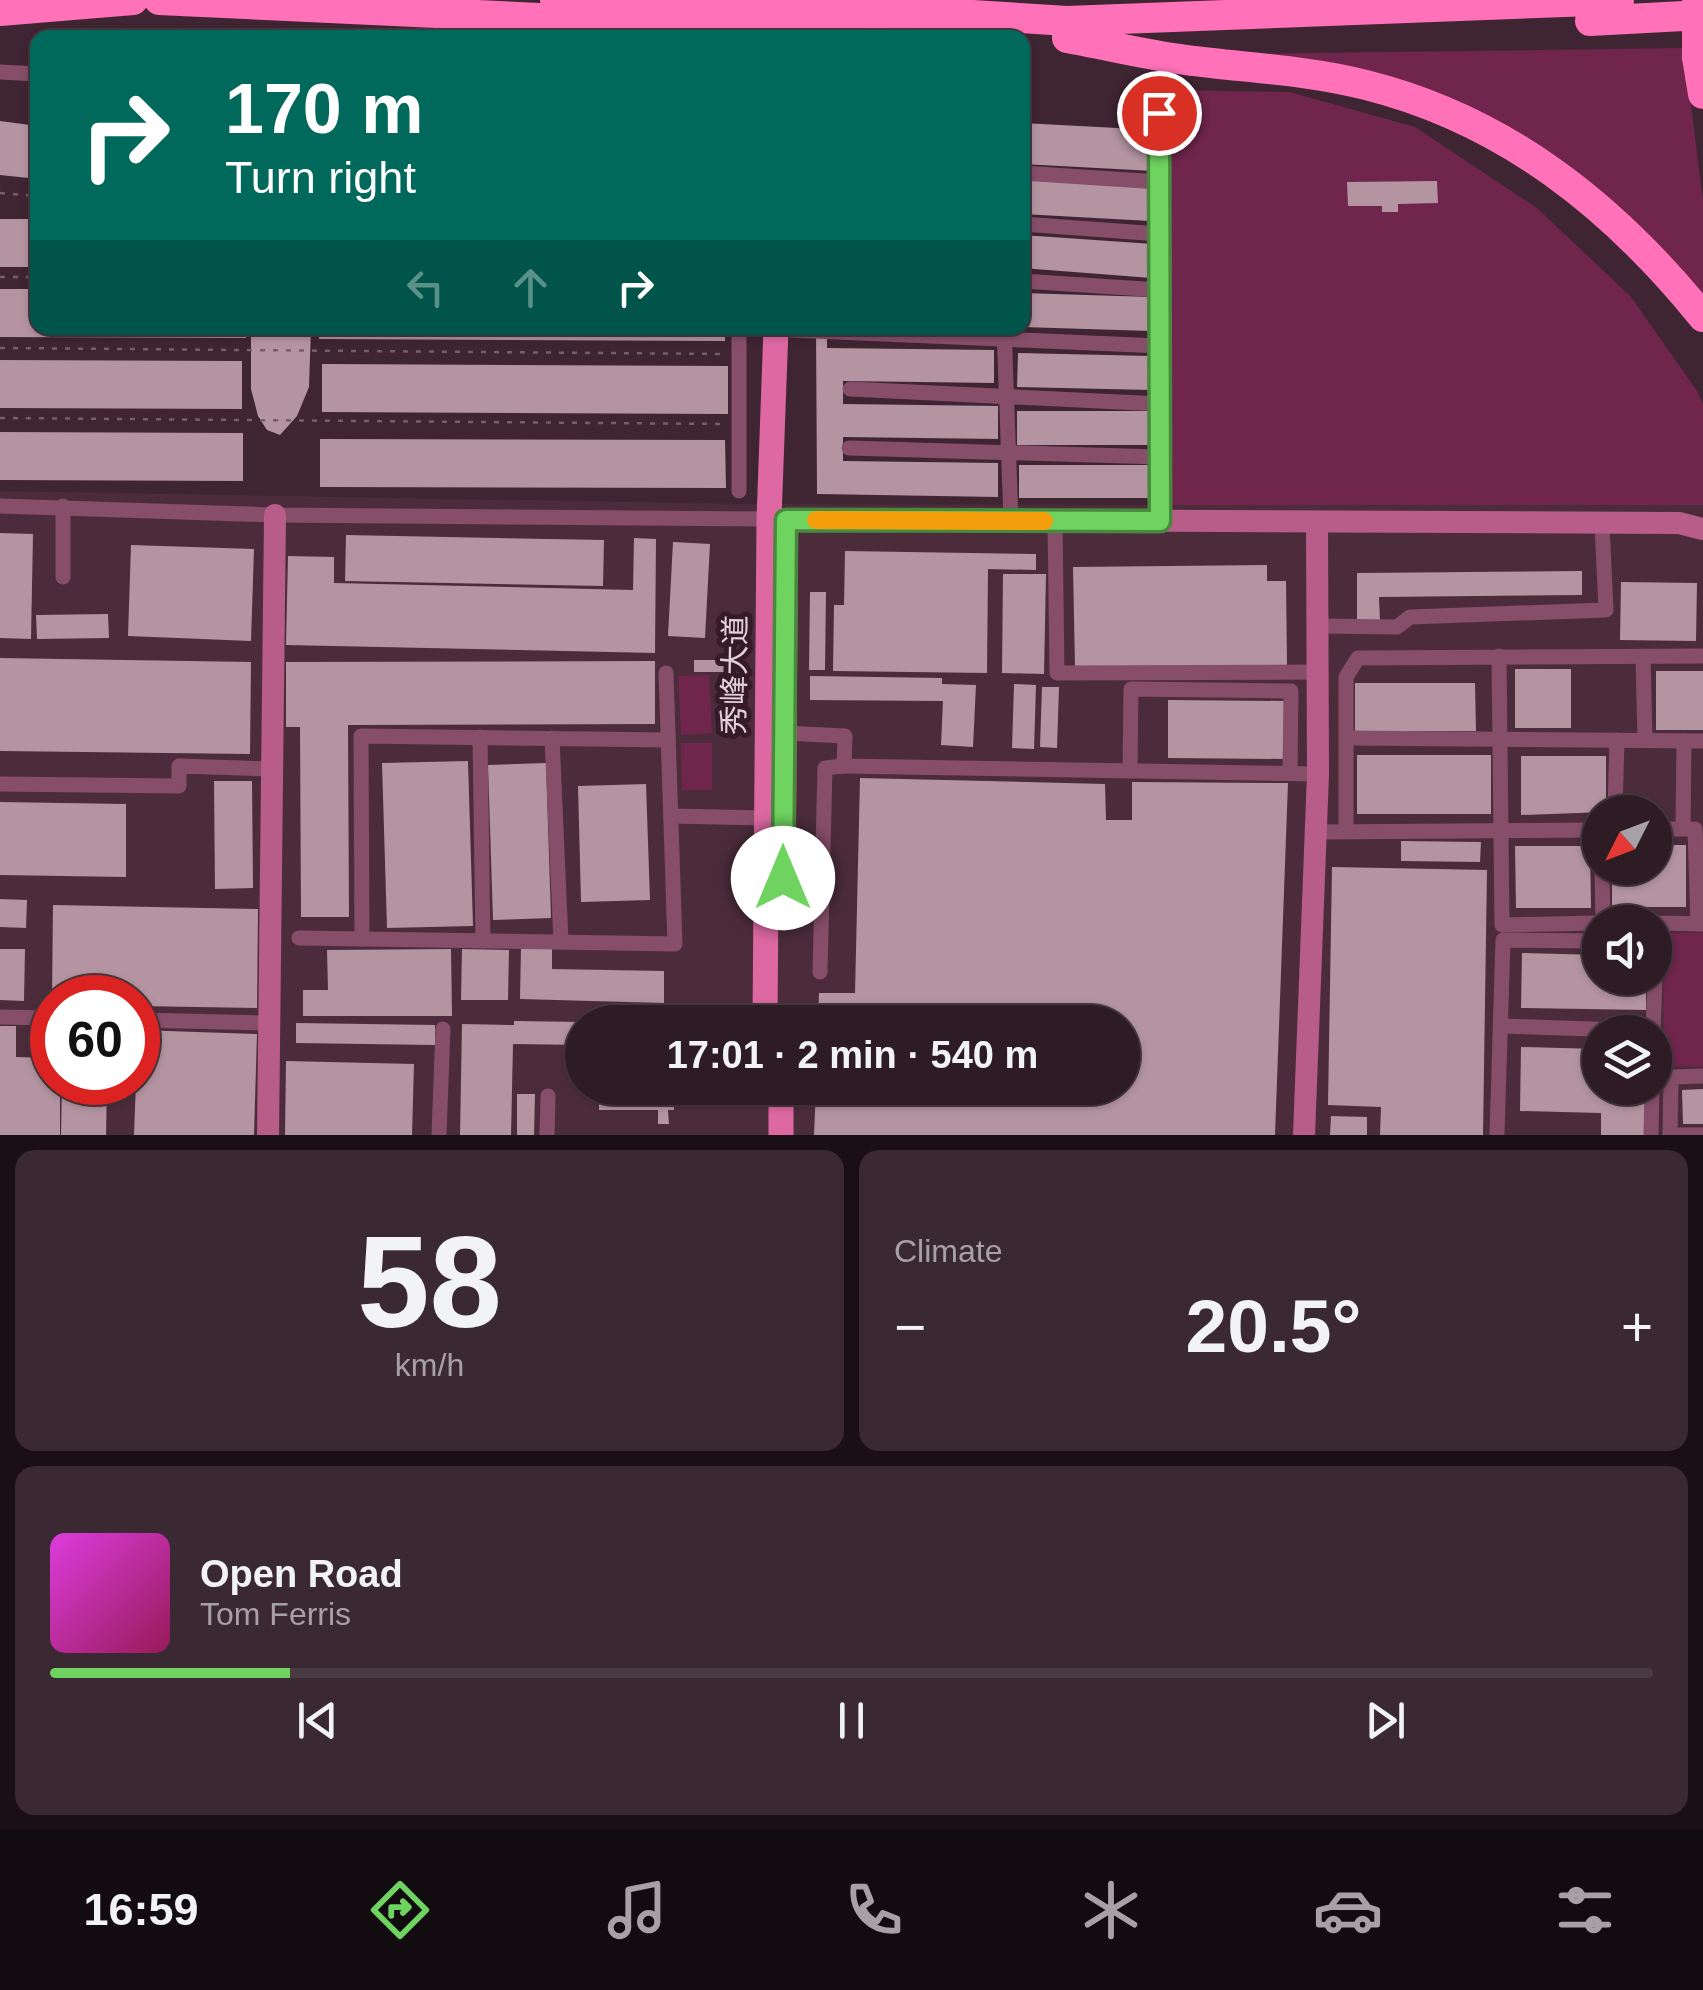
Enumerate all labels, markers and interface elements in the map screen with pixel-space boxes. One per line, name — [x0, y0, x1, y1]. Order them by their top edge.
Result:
icon: right — [60, 70, 190, 200]
text: 170 m — [225, 70, 423, 148]
pin — [1117, 71, 1202, 156]
icon: arrive — [1132, 86, 1187, 141]
text: Turn right — [225, 152, 416, 203]
icon: left — [398, 260, 453, 315]
icon: ahead — [503, 260, 558, 315]
icon: right — [608, 260, 663, 315]
street label: 秀峰大道 — [717, 615, 752, 735]
north arrow — [1582, 795, 1672, 885]
map controls — [1582, 795, 1672, 1105]
position arrow — [731, 826, 835, 930]
button: sound — [1582, 905, 1672, 995]
speed limit sign: 60 — [30, 975, 160, 1105]
button: layers — [1582, 1015, 1672, 1105]
text: 17:01 · 2 min · 540 m — [667, 1034, 1038, 1076]
text: 58 — [357, 1209, 502, 1355]
text: Climate — [894, 1233, 1002, 1269]
text: 20.5° — [1186, 1284, 1361, 1368]
text: − — [894, 1296, 926, 1358]
text: + — [1621, 1296, 1653, 1358]
text: km/h — [395, 1347, 464, 1383]
text: Open Road — [200, 1553, 403, 1595]
text: Tom Ferris — [200, 1596, 351, 1632]
icon: previous — [290, 1693, 345, 1748]
icon: pause — [824, 1693, 879, 1748]
icon: next — [1358, 1693, 1413, 1748]
icon: directions — [365, 1875, 435, 1945]
icon: music — [602, 1875, 672, 1945]
icon: phone — [839, 1875, 909, 1945]
icon: climate — [1076, 1875, 1146, 1945]
icon: car — [1313, 1875, 1383, 1945]
icon: filters — [1550, 1875, 1620, 1945]
text: 16:59 — [83, 1884, 199, 1935]

